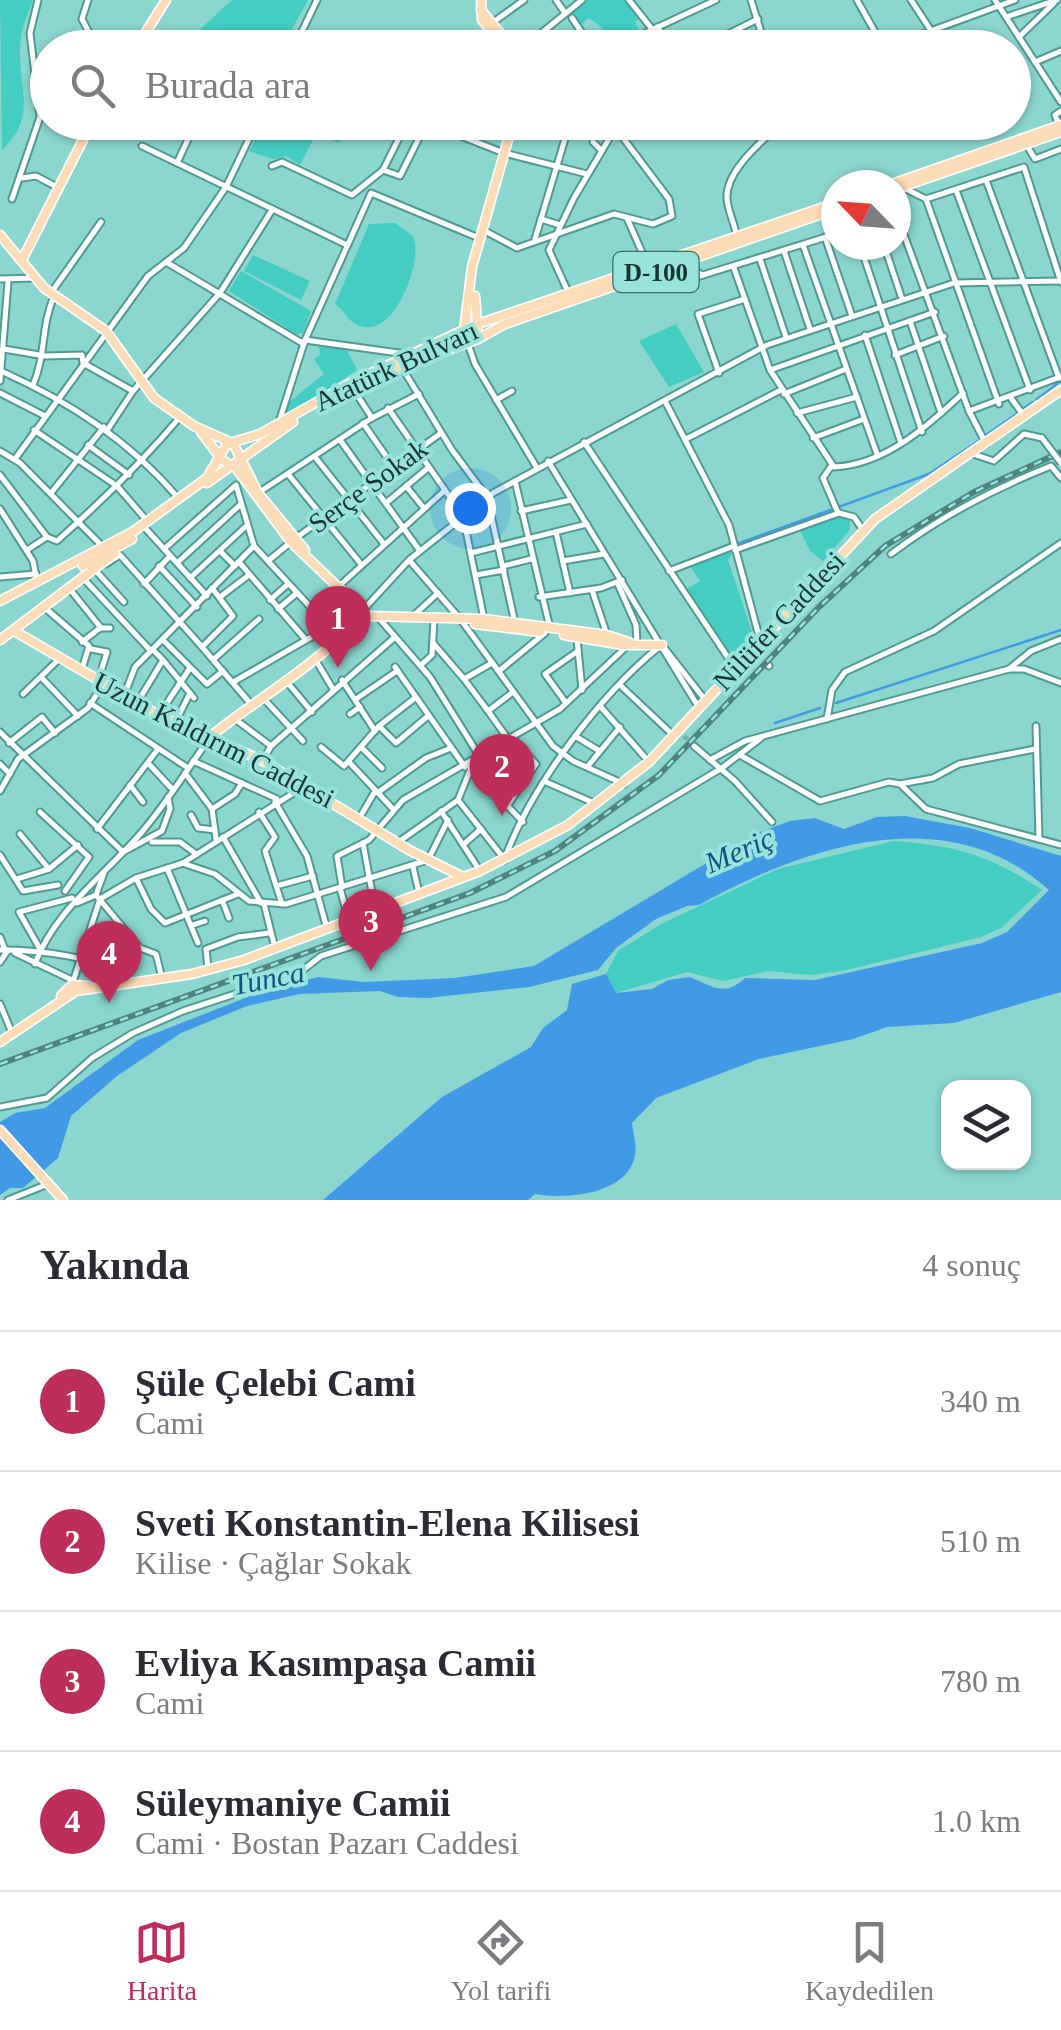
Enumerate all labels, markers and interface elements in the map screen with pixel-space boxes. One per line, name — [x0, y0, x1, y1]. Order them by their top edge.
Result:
search box — [30, 30, 1031, 140]
icon: search — [65, 58, 120, 113]
text: Burada ara — [145, 64, 311, 106]
north arrow — [821, 170, 911, 260]
road number: D-100 — [614, 252, 698, 292]
street label: Atatürk Bulvarı — [309, 315, 483, 417]
street label: Serçe Sokak — [303, 433, 433, 539]
your location — [445, 483, 496, 534]
street label: Nilüfer Caddesi — [707, 545, 851, 697]
pin: 1 — [306, 586, 370, 668]
street label: Uzun Kaldırım Caddesi — [88, 666, 340, 814]
pin: 2 — [470, 734, 534, 816]
water label: Meriç — [699, 821, 778, 880]
pin: 3 — [338, 888, 404, 971]
pin: 4 — [76, 920, 142, 1003]
water label: Tunca — [229, 955, 307, 1001]
map controls — [941, 1080, 1031, 1170]
button: layers — [941, 1080, 1031, 1170]
text: Yakında — [40, 1242, 189, 1288]
text: 4 sonuç — [922, 1247, 1021, 1283]
text: Şüle Çelebi Cami — [135, 1362, 416, 1404]
text: 1 — [65, 1383, 81, 1419]
text: 340 m — [940, 1383, 1021, 1419]
text: Cami — [135, 1405, 204, 1441]
text: Sveti Konstantin-Elena Kilisesi — [135, 1502, 640, 1544]
text: 2 — [65, 1523, 81, 1559]
text: 510 m — [940, 1523, 1021, 1559]
text: Kilise · Çağlar Sokak — [135, 1545, 411, 1581]
text: Evliya Kasımpaşa Camii — [135, 1642, 536, 1684]
text: 3 — [65, 1663, 81, 1699]
text: 780 m — [940, 1663, 1021, 1699]
text: Cami — [135, 1685, 204, 1721]
text: Süleymaniye Camii — [135, 1782, 451, 1824]
text: 4 — [65, 1803, 81, 1839]
text: 1.0 km — [932, 1803, 1021, 1839]
text: Cami · Bostan Pazarı Caddesi — [135, 1825, 519, 1861]
tab: Harita — [127, 1915, 197, 2007]
tab: Yol tarifi — [451, 1915, 551, 2007]
tab: Kaydedilen — [805, 1915, 934, 2007]

